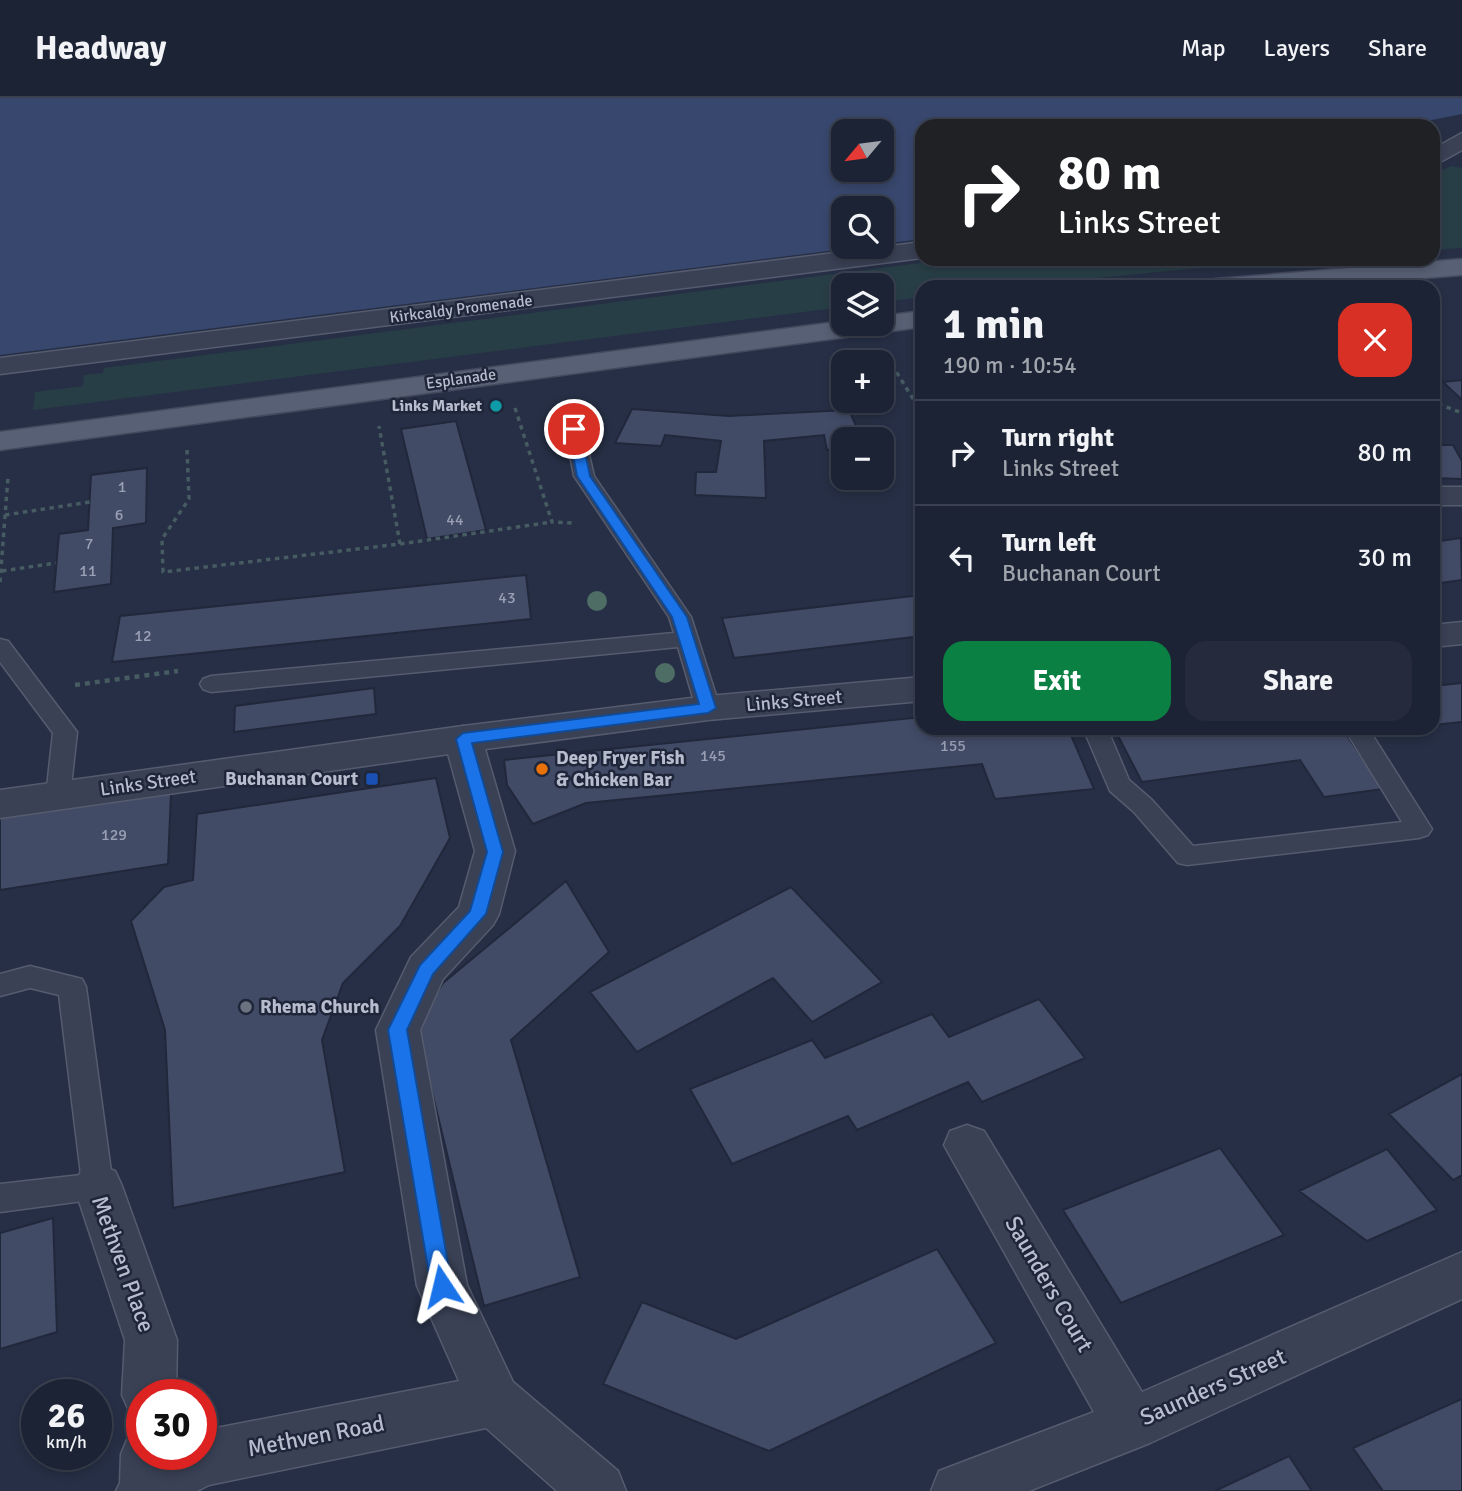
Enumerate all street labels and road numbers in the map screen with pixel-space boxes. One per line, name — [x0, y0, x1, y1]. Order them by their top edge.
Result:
street label: Kirkcaldy Promenade — [388, 290, 534, 328]
street label: Esplanade — [425, 364, 497, 394]
street label: Links Street — [745, 685, 844, 717]
street label: Links Street — [98, 764, 198, 802]
street label: Methven Place — [85, 1192, 161, 1336]
street label: Saunders Court — [998, 1211, 1100, 1357]
street label: Saunders Street — [1135, 1342, 1291, 1432]
street label: Methven Road — [245, 1409, 387, 1463]

